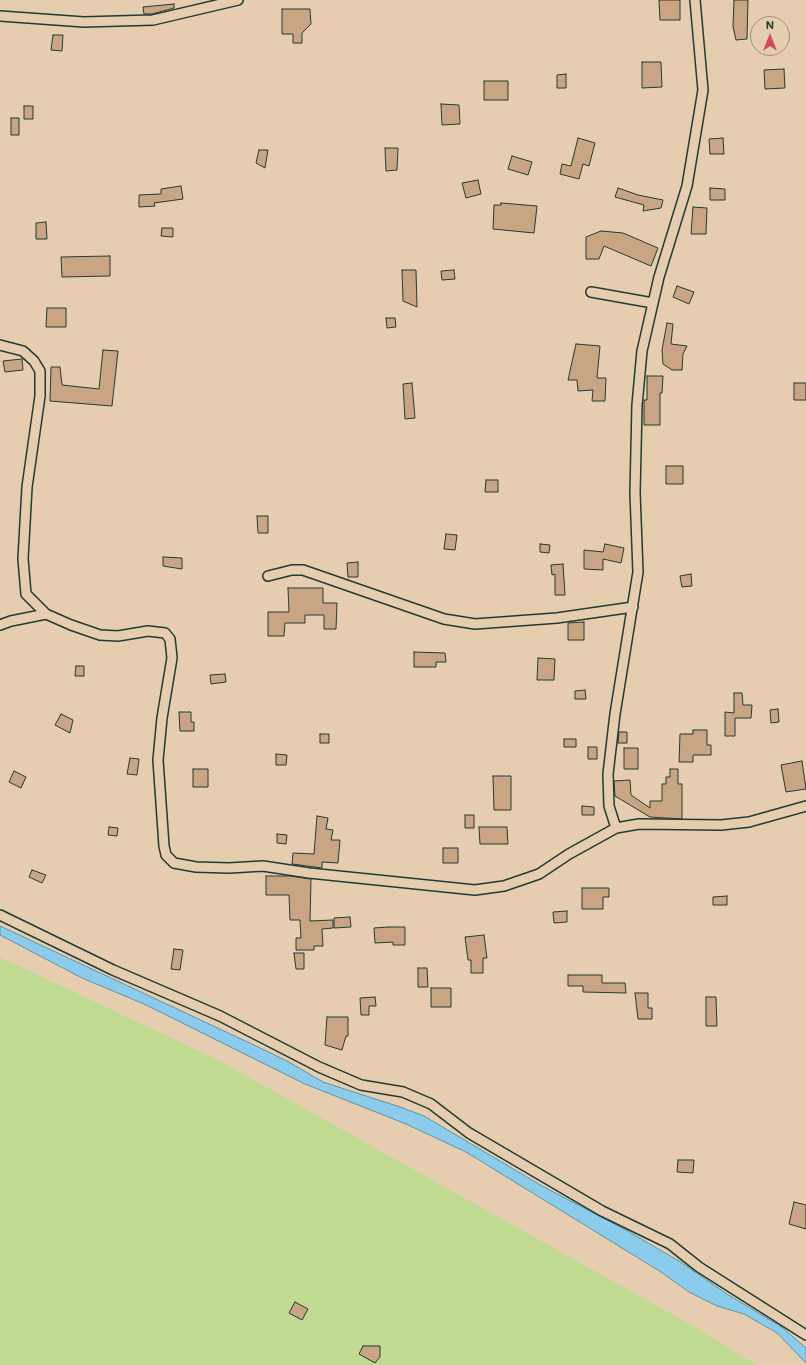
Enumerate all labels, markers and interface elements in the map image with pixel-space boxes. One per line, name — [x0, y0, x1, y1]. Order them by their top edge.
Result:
north arrow — [750, 16, 790, 56]
text: N — [766, 17, 774, 32]

